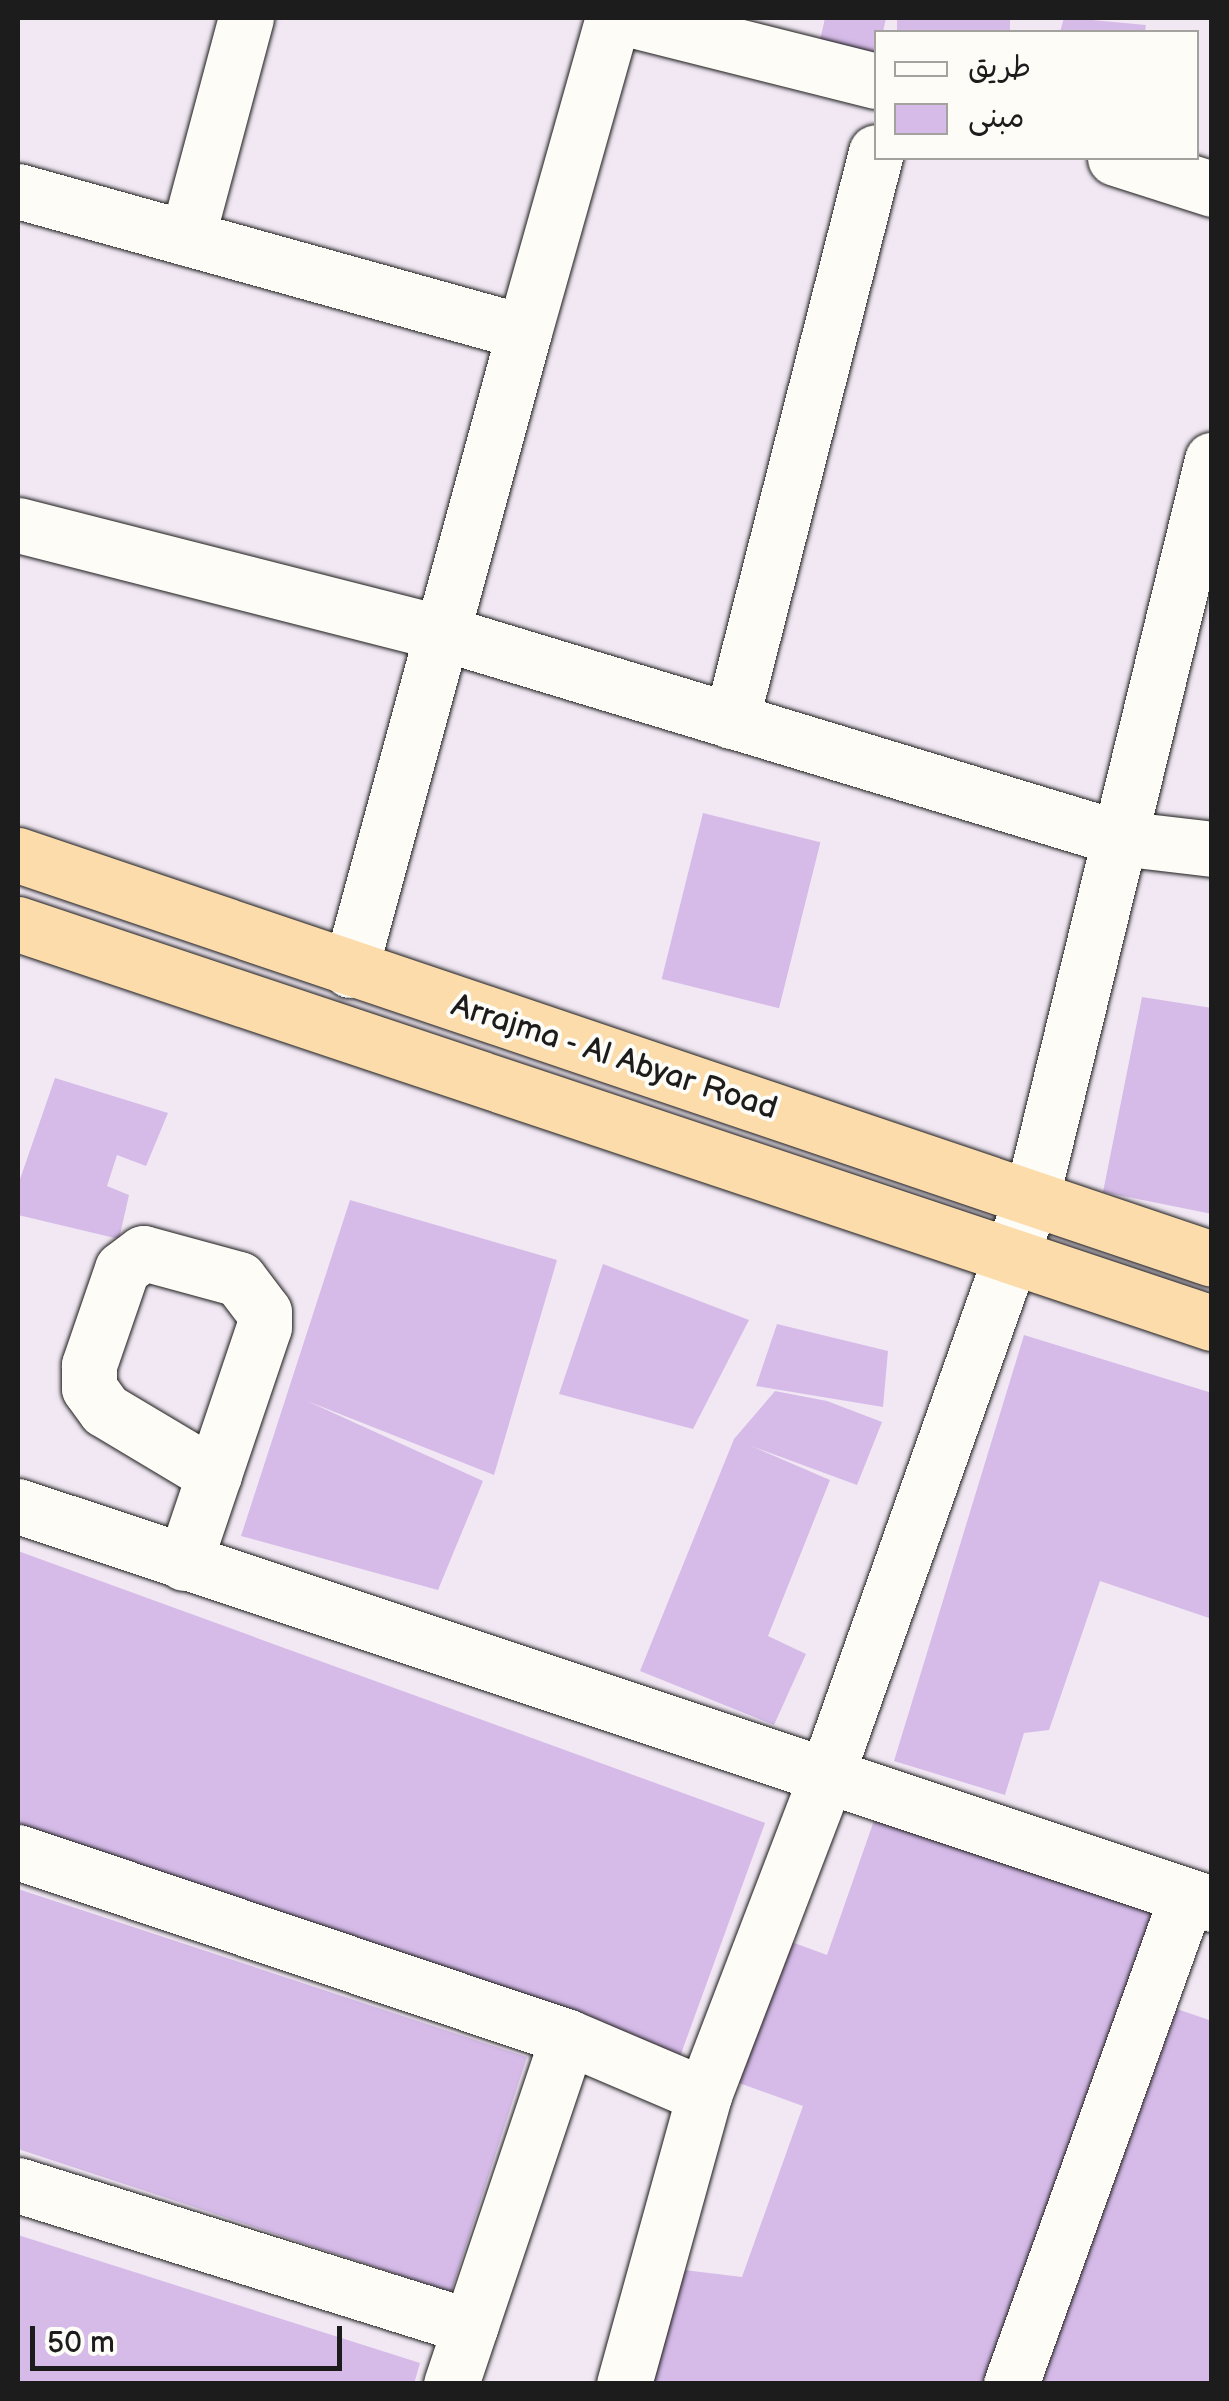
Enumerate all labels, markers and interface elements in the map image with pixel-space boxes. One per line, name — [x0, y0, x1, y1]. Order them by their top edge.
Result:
legend — [874, 30, 1199, 160]
text: طريق — [968, 50, 1031, 86]
text: مبنى — [968, 100, 1024, 136]
street label: Arrajma - Al Abyar Road — [445, 987, 783, 1129]
scale bar — [35, 2306, 348, 2368]
text: 50 m — [47, 2325, 115, 2361]

